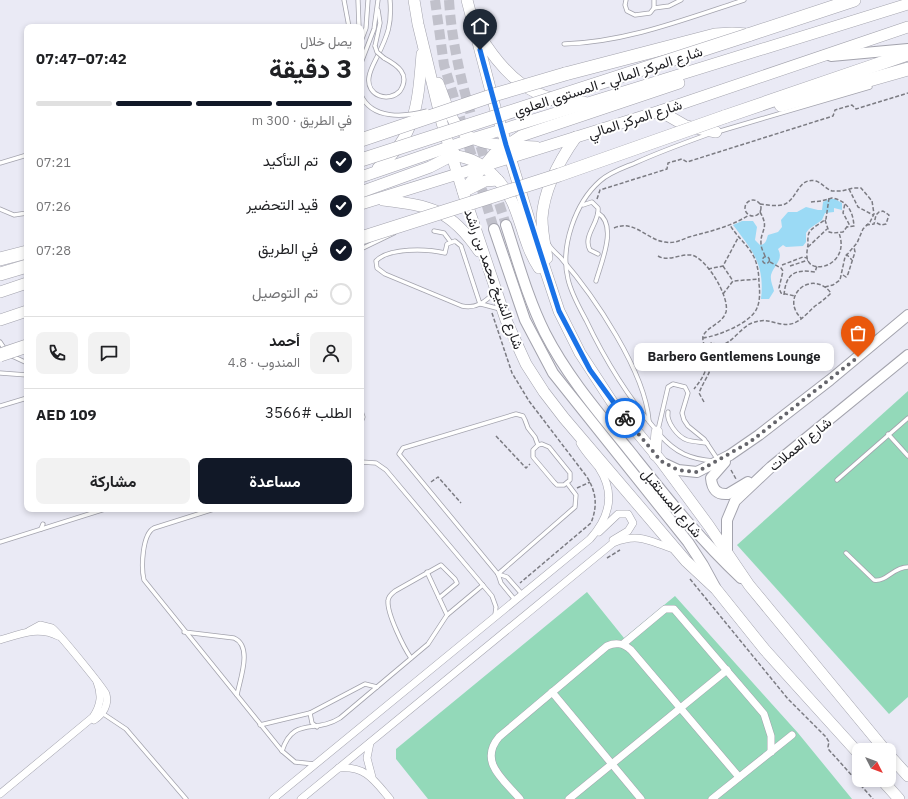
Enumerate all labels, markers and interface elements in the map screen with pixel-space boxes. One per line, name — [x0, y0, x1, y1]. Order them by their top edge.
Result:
pin — [463, 9, 497, 50]
icon: home — [469, 15, 491, 37]
text: يصل خلال — [300, 33, 352, 50]
street label: شارع المركز المالي - المستوى العلوي — [511, 42, 705, 120]
text: 07:42–07:47 — [36, 49, 127, 68]
text: 3 دقيقة — [269, 51, 352, 85]
street label: شارع المركز المالي — [586, 96, 684, 142]
text: في الطريق · 300 m — [252, 112, 352, 129]
text: تم التأكيد — [263, 151, 318, 170]
icon: check — [330, 151, 352, 173]
text: 07:21 — [36, 154, 71, 171]
text: قيد التحضير — [246, 195, 318, 214]
icon: check — [330, 195, 352, 217]
text: 07:26 — [36, 198, 71, 215]
street label: شارع الشيخ محمد بن راشد — [458, 206, 528, 352]
text: في الطريق — [258, 239, 318, 258]
icon: check — [330, 239, 352, 261]
text: 07:28 — [36, 242, 71, 259]
text: تم التوصيل — [252, 283, 318, 302]
pin — [841, 316, 875, 357]
icon: bag — [847, 322, 869, 344]
text: أحمد — [269, 331, 300, 350]
button: phone — [36, 332, 78, 374]
button: chat — [88, 332, 130, 374]
button: person — [310, 332, 352, 374]
callout: Barbero Gentlemens Lounge — [634, 343, 834, 371]
text: Barbero Gentlemens Lounge — [647, 348, 821, 365]
text: المندوب · 4.8 — [228, 354, 300, 371]
courier — [605, 398, 645, 438]
text: الطلب #3566 — [265, 403, 352, 422]
text: AED 109 — [36, 405, 96, 424]
icon: bike — [614, 407, 636, 429]
street label: شارع العملات — [765, 413, 836, 476]
button: مشاركة — [36, 458, 190, 504]
button: مساعدة — [198, 458, 352, 504]
street label: شارع المستقبل — [636, 465, 706, 543]
north arrow — [852, 743, 896, 787]
map controls — [852, 743, 896, 787]

